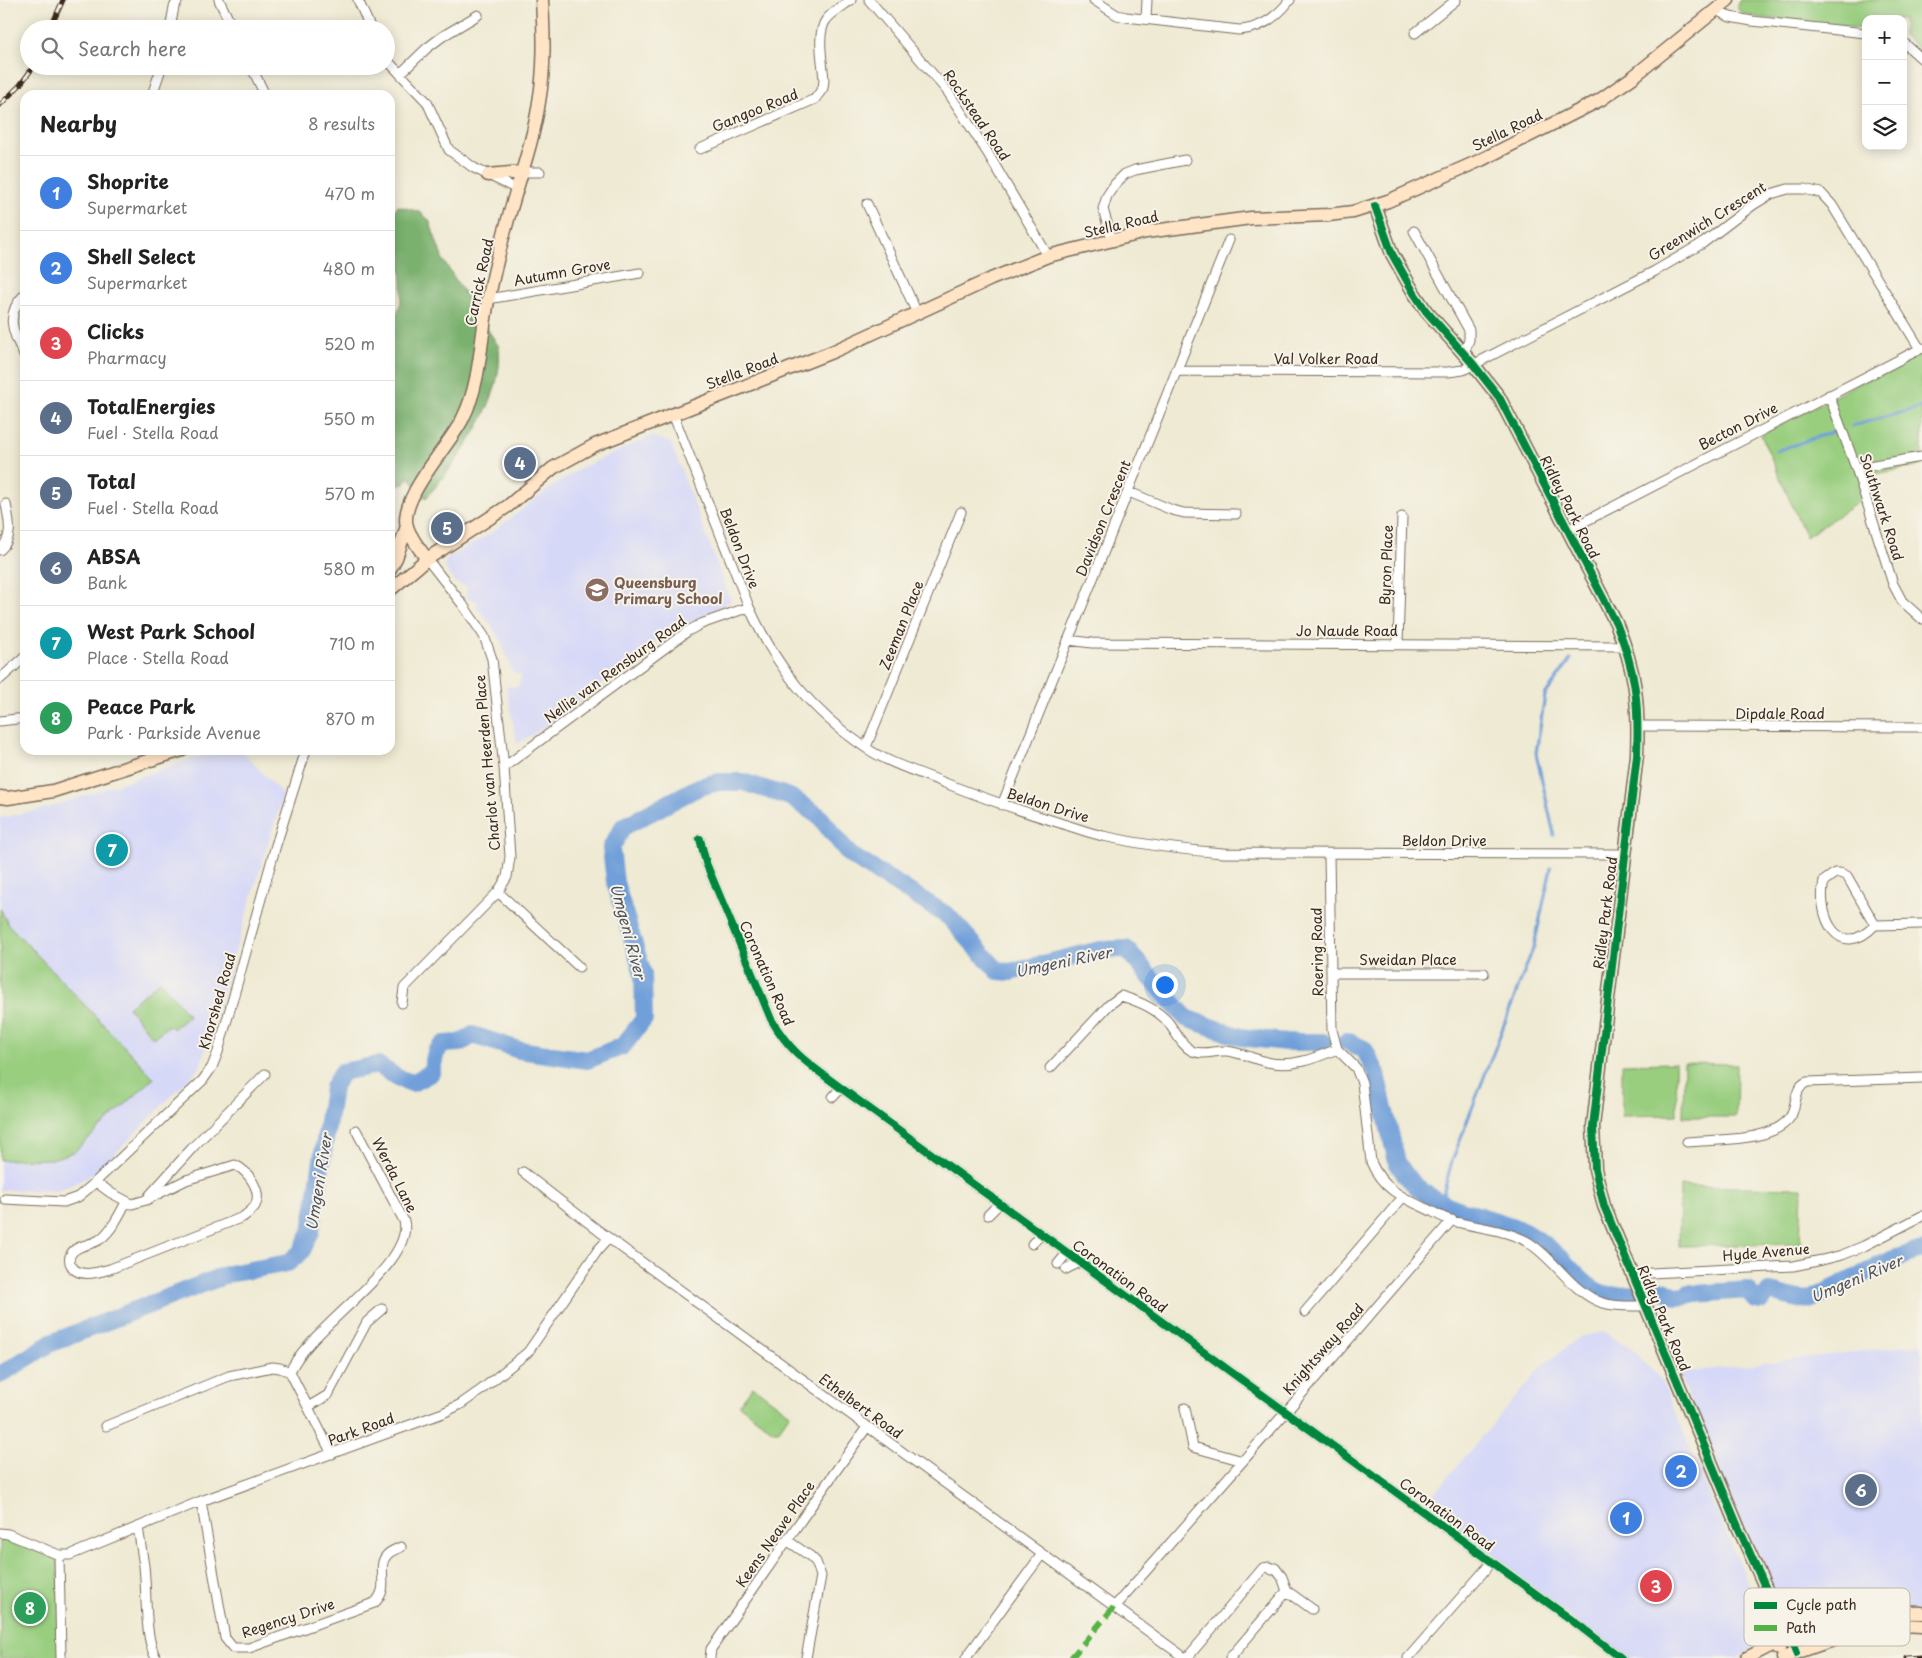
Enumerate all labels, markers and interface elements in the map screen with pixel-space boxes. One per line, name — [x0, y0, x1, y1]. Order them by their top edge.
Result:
map controls — [1862, 15, 1907, 150]
button: + — [1862, 15, 1907, 60]
search box — [20, 20, 395, 75]
icon: search — [38, 34, 66, 62]
text: Search here — [78, 34, 187, 62]
button: − — [1862, 60, 1907, 105]
street label: Rockstead Road — [939, 65, 1015, 165]
street label: Gangoo Road — [709, 83, 801, 137]
street label: Stella Road — [1468, 104, 1546, 156]
button: layers — [1862, 105, 1907, 150]
text: Nearby — [40, 107, 117, 139]
text: 8 results — [308, 111, 375, 135]
text: Shoprite — [87, 167, 169, 195]
street label: Greenwich Crescent — [1644, 176, 1770, 266]
text: 1 — [52, 181, 60, 205]
text: 470 m — [325, 181, 375, 205]
text: Supermarket — [87, 195, 187, 219]
street label: Stella Road — [1082, 205, 1160, 243]
street label: Carrick Road — [459, 236, 499, 328]
text: Shell Select — [87, 242, 196, 270]
street label: Autumn Grove — [512, 253, 612, 291]
text: 2 — [50, 256, 62, 280]
text: 480 m — [323, 256, 375, 280]
text: Supermarket — [87, 270, 187, 294]
text: Clicks — [87, 317, 144, 345]
text: 3 — [51, 331, 61, 355]
text: 520 m — [324, 331, 375, 355]
text: Pharmacy — [87, 345, 167, 369]
street label: Stella Road — [703, 348, 781, 394]
street label: Val Volker Road — [1274, 348, 1378, 369]
text: TotalEnergies — [87, 392, 215, 420]
street label: Becton Drive — [1695, 397, 1781, 455]
text: 4 — [51, 406, 61, 430]
text: 550 m — [323, 406, 375, 430]
text: Fuel · Stella Road — [87, 420, 219, 444]
pin: 4 — [504, 444, 536, 482]
street label: Southwark Road — [1855, 451, 1909, 563]
street label: Ridley Park Road — [1535, 452, 1605, 562]
street label: Davidson Crescent — [1070, 456, 1136, 579]
text: Total — [87, 467, 136, 495]
text: 5 — [51, 481, 61, 505]
text: 570 m — [324, 481, 375, 505]
text: Fuel · Stella Road — [87, 495, 219, 519]
street label: Beldon Drive — [715, 504, 765, 592]
pin: 5 — [431, 509, 463, 547]
street label: Byron Place — [1374, 525, 1398, 605]
text: ABSA — [87, 542, 140, 570]
text: 6 — [50, 556, 62, 580]
text: 580 m — [323, 556, 375, 580]
text: Bank — [87, 570, 127, 594]
place label: Queensburg Primary School — [614, 572, 723, 609]
school or university icon: Queensburg Primary School — [584, 577, 610, 603]
street label: Zeeman Place — [874, 577, 929, 673]
street label: Nellie van Rensburg Road — [540, 610, 690, 728]
text: West Park School — [87, 617, 255, 645]
street label: Jo Naude Road — [1296, 620, 1398, 641]
text: 7 — [51, 631, 61, 655]
text: 710 m — [329, 631, 375, 655]
text: Place · Stella Road — [87, 645, 229, 669]
street label: Charlot van Heerden Place — [469, 674, 505, 852]
text: Peace Park — [87, 692, 195, 720]
street label: Dipdale Road — [1735, 703, 1825, 724]
text: 8 — [51, 706, 61, 730]
text: 870 m — [326, 706, 375, 730]
text: Park · Parkside Avenue — [87, 720, 261, 744]
street label: Beldon Drive — [1004, 783, 1092, 827]
street label: Beldon Drive — [1401, 830, 1487, 851]
pin: 7 — [96, 831, 128, 869]
street label: Ridley Park Road — [1588, 855, 1622, 971]
water label: Umgeni River — [605, 881, 653, 983]
street label: Roering Road — [1306, 907, 1328, 997]
street label: Coronation Road — [734, 917, 800, 1029]
water label: Umgeni River — [1013, 939, 1115, 982]
street label: Sweidan Place — [1359, 949, 1457, 970]
street label: Khorshed Road — [193, 950, 241, 1052]
your location — [1152, 972, 1178, 998]
water label: Umgeni River — [299, 1130, 337, 1232]
street label: Werda Lane — [367, 1134, 423, 1216]
street label: Coronation Road — [1068, 1234, 1172, 1318]
street label: Hyde Avenue — [1722, 1238, 1810, 1266]
water label: Umgeni River — [1807, 1248, 1907, 1308]
street label: Ridley Park Road — [1632, 1262, 1696, 1374]
street label: Knightsway Road — [1277, 1299, 1369, 1399]
street label: Ethelbert Road — [815, 1368, 907, 1444]
street label: Park Road — [325, 1407, 397, 1451]
pin: 2 — [1665, 1452, 1697, 1490]
pin: 6 — [1845, 1471, 1877, 1509]
street label: Coronation Road — [1395, 1472, 1499, 1556]
street label: Keens Neave Place — [730, 1477, 820, 1591]
pin: 1 — [1610, 1499, 1642, 1537]
pin: 3 — [1640, 1567, 1672, 1605]
legend — [1744, 1588, 1910, 1646]
pin: 8 — [14, 1589, 46, 1627]
street label: Regency Drive — [239, 1593, 337, 1643]
text: Cycle path — [1786, 1594, 1857, 1615]
text: Path — [1786, 1617, 1816, 1638]

